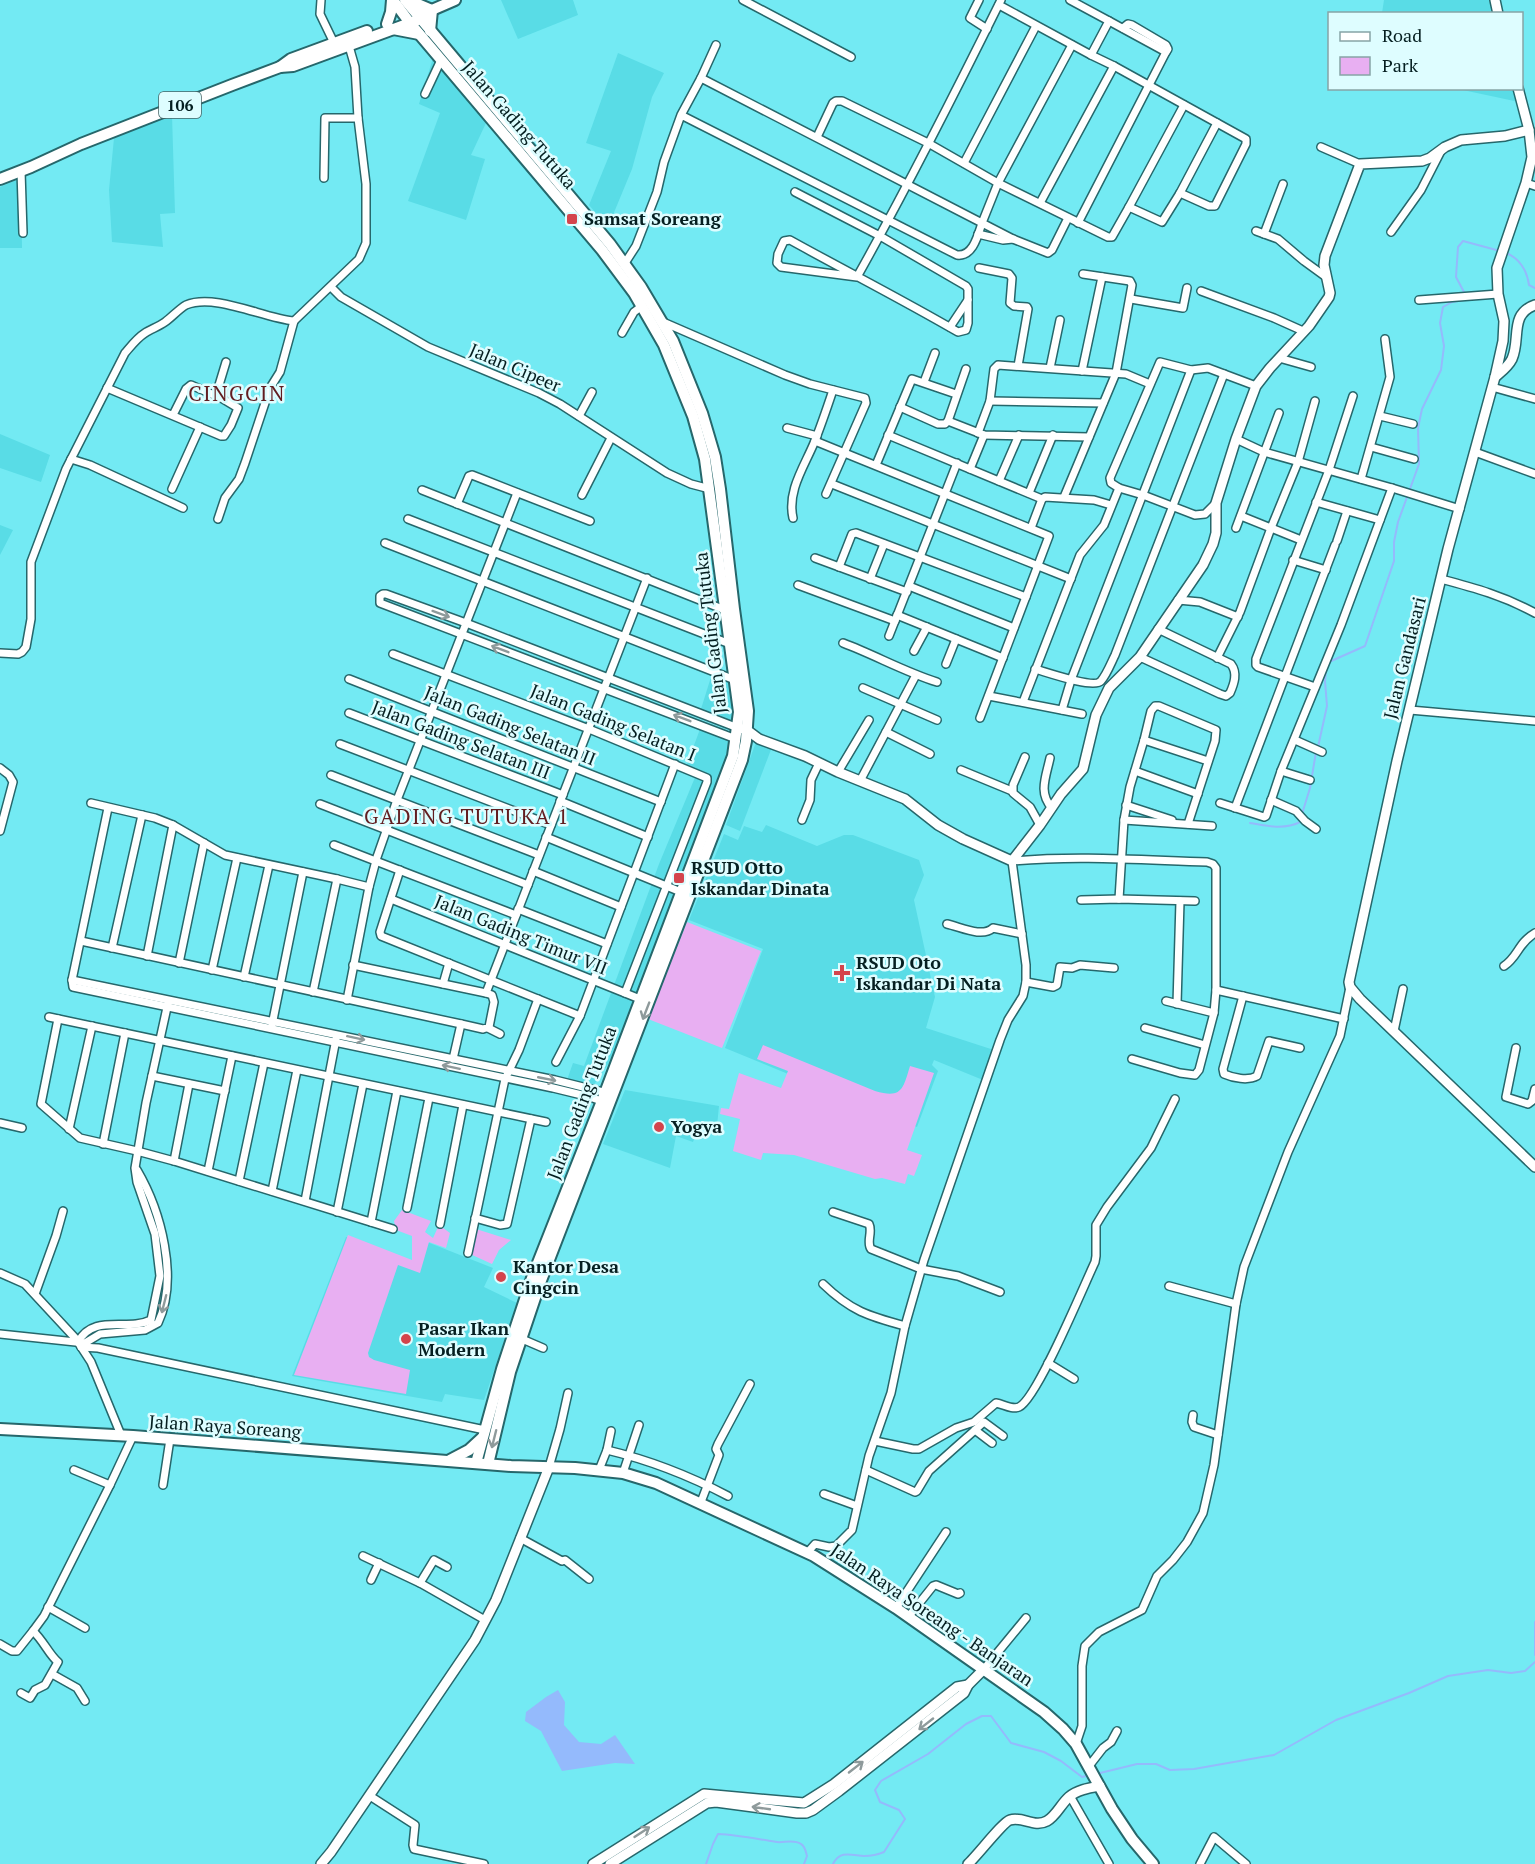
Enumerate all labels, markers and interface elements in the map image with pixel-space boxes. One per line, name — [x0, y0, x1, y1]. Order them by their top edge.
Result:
legend — [1328, 12, 1523, 90]
text: Road — [1382, 23, 1422, 47]
text: Park — [1382, 53, 1419, 77]
street label: Jalan Gading Tutuka — [457, 55, 582, 194]
road number: 106 — [159, 92, 201, 118]
place label: Samsat Soreang — [584, 206, 722, 230]
marker: Samsat Soreang — [565, 212, 579, 226]
street label: Jalan Cipeer — [466, 337, 565, 397]
district label: CINGCIN — [188, 379, 286, 407]
street label: Jalan Gading Tutuka — [688, 551, 732, 715]
street label: Jalan Gandasari — [1377, 594, 1431, 721]
one-way arrow — [432, 610, 450, 621]
one-way arrow — [491, 643, 509, 654]
street label: Jalan Gading Selatan I — [527, 678, 700, 766]
street label: Jalan Gading Selatan II — [421, 680, 600, 770]
street label: Jalan Gading Selatan III — [369, 694, 554, 784]
one-way arrow — [673, 712, 692, 723]
district label: GADING TUTUKA 1 — [364, 802, 570, 830]
place label: RSUD Otto Iskandar Dinata — [691, 855, 829, 900]
marker: RSUD Otto Iskandar Dinata — [672, 871, 686, 885]
street label: Jalan Gading Timur VII — [431, 888, 611, 980]
place label: RSUD Oto Iskandar Di Nata — [856, 950, 1001, 995]
marker: RSUD Oto Iskandar Di Nata — [833, 964, 851, 982]
one-way arrow — [640, 1001, 651, 1020]
street label: Jalan Gading Tutuka — [541, 1022, 621, 1183]
one-way arrow — [346, 1033, 365, 1045]
one-way arrow — [442, 1061, 461, 1072]
one-way arrow — [536, 1074, 556, 1085]
place label: Yogya — [671, 1114, 722, 1138]
marker: Yogya — [652, 1120, 666, 1134]
place label: Kantor Desa Cingcin — [513, 1254, 619, 1299]
marker: Kantor Desa Cingcin — [494, 1270, 508, 1284]
one-way arrow — [158, 1294, 170, 1313]
place label: Pasar Ikan Modern — [418, 1316, 509, 1361]
marker: Pasar Ikan Modern — [399, 1332, 413, 1346]
street label: Jalan Raya Soreang — [148, 1409, 303, 1443]
one-way arrow — [487, 1429, 499, 1448]
street label: Jalan Raya Soreang - Banjaran — [827, 1537, 1039, 1691]
one-way arrow — [918, 1718, 934, 1731]
one-way arrow — [847, 1760, 863, 1773]
one-way arrow — [751, 1802, 771, 1813]
one-way arrow — [633, 1826, 650, 1838]

